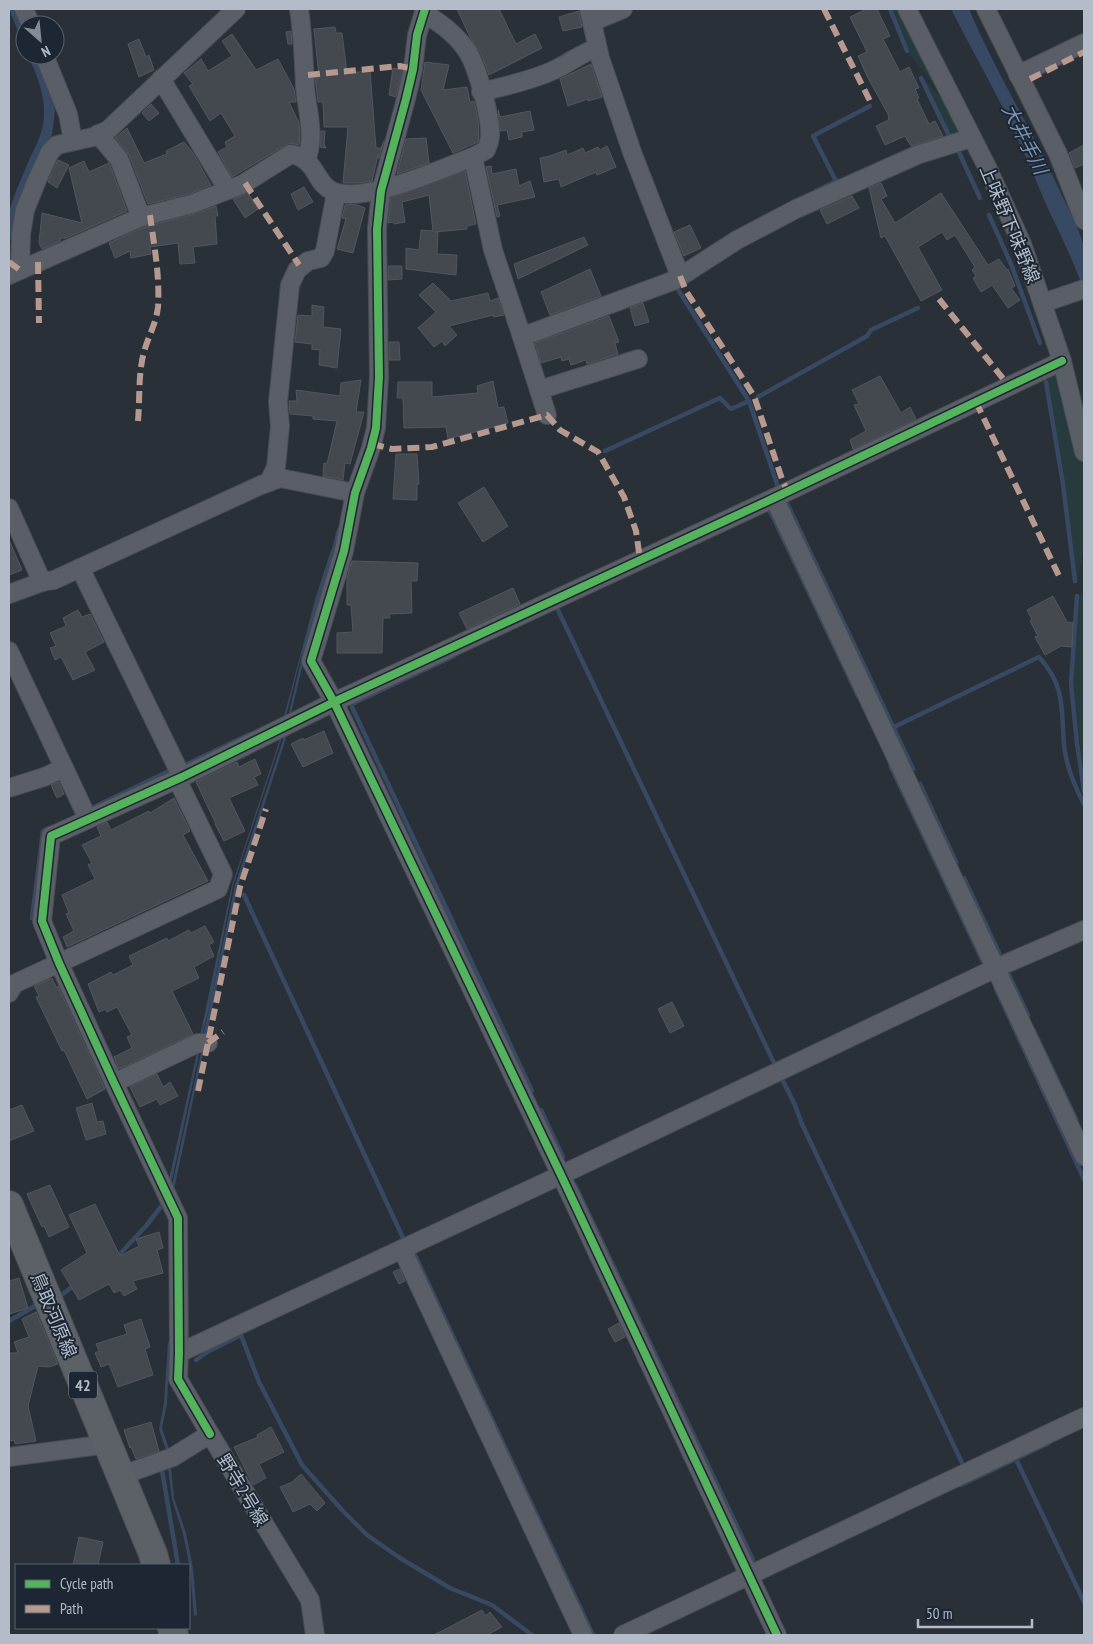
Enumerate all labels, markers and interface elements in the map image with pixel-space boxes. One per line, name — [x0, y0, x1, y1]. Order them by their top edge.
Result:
north arrow — [15, 15, 65, 65]
text: N — [38, 42, 53, 61]
water label: 大井手川 — [997, 100, 1054, 180]
street label: 上味野下味野線 — [975, 162, 1045, 286]
street label: 鳥取河原線 — [26, 1269, 82, 1361]
road number: 42 — [69, 1372, 97, 1398]
street label: 野寺2号線 — [213, 1450, 273, 1530]
legend — [15, 1564, 190, 1629]
text: Cycle path — [60, 1574, 113, 1593]
scale bar — [918, 1596, 1032, 1628]
text: Path — [60, 1599, 83, 1618]
text: 50 m — [926, 1604, 952, 1623]

